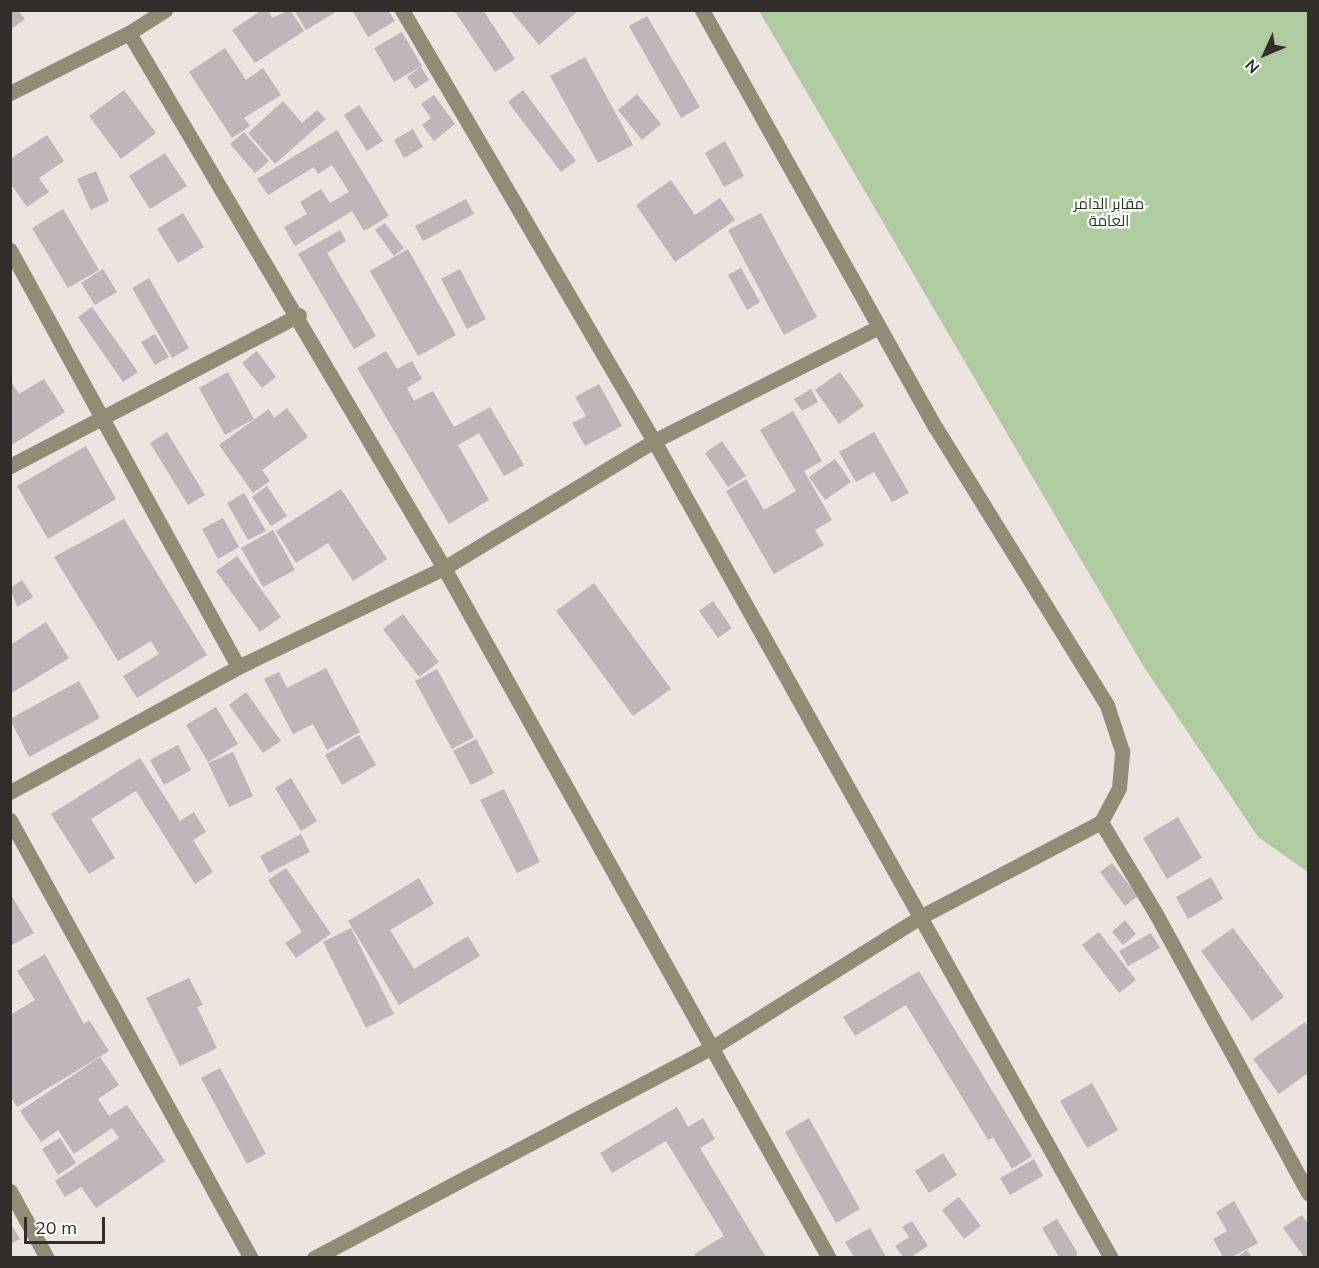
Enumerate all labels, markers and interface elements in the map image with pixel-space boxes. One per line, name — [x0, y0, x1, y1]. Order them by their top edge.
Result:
north arrow — [1235, 24, 1295, 84]
text: N — [1241, 55, 1263, 78]
park label: مقابر الدامر العامة — [1074, 194, 1144, 229]
scale bar — [27, 1205, 108, 1243]
text: 20 m — [35, 1216, 77, 1239]

